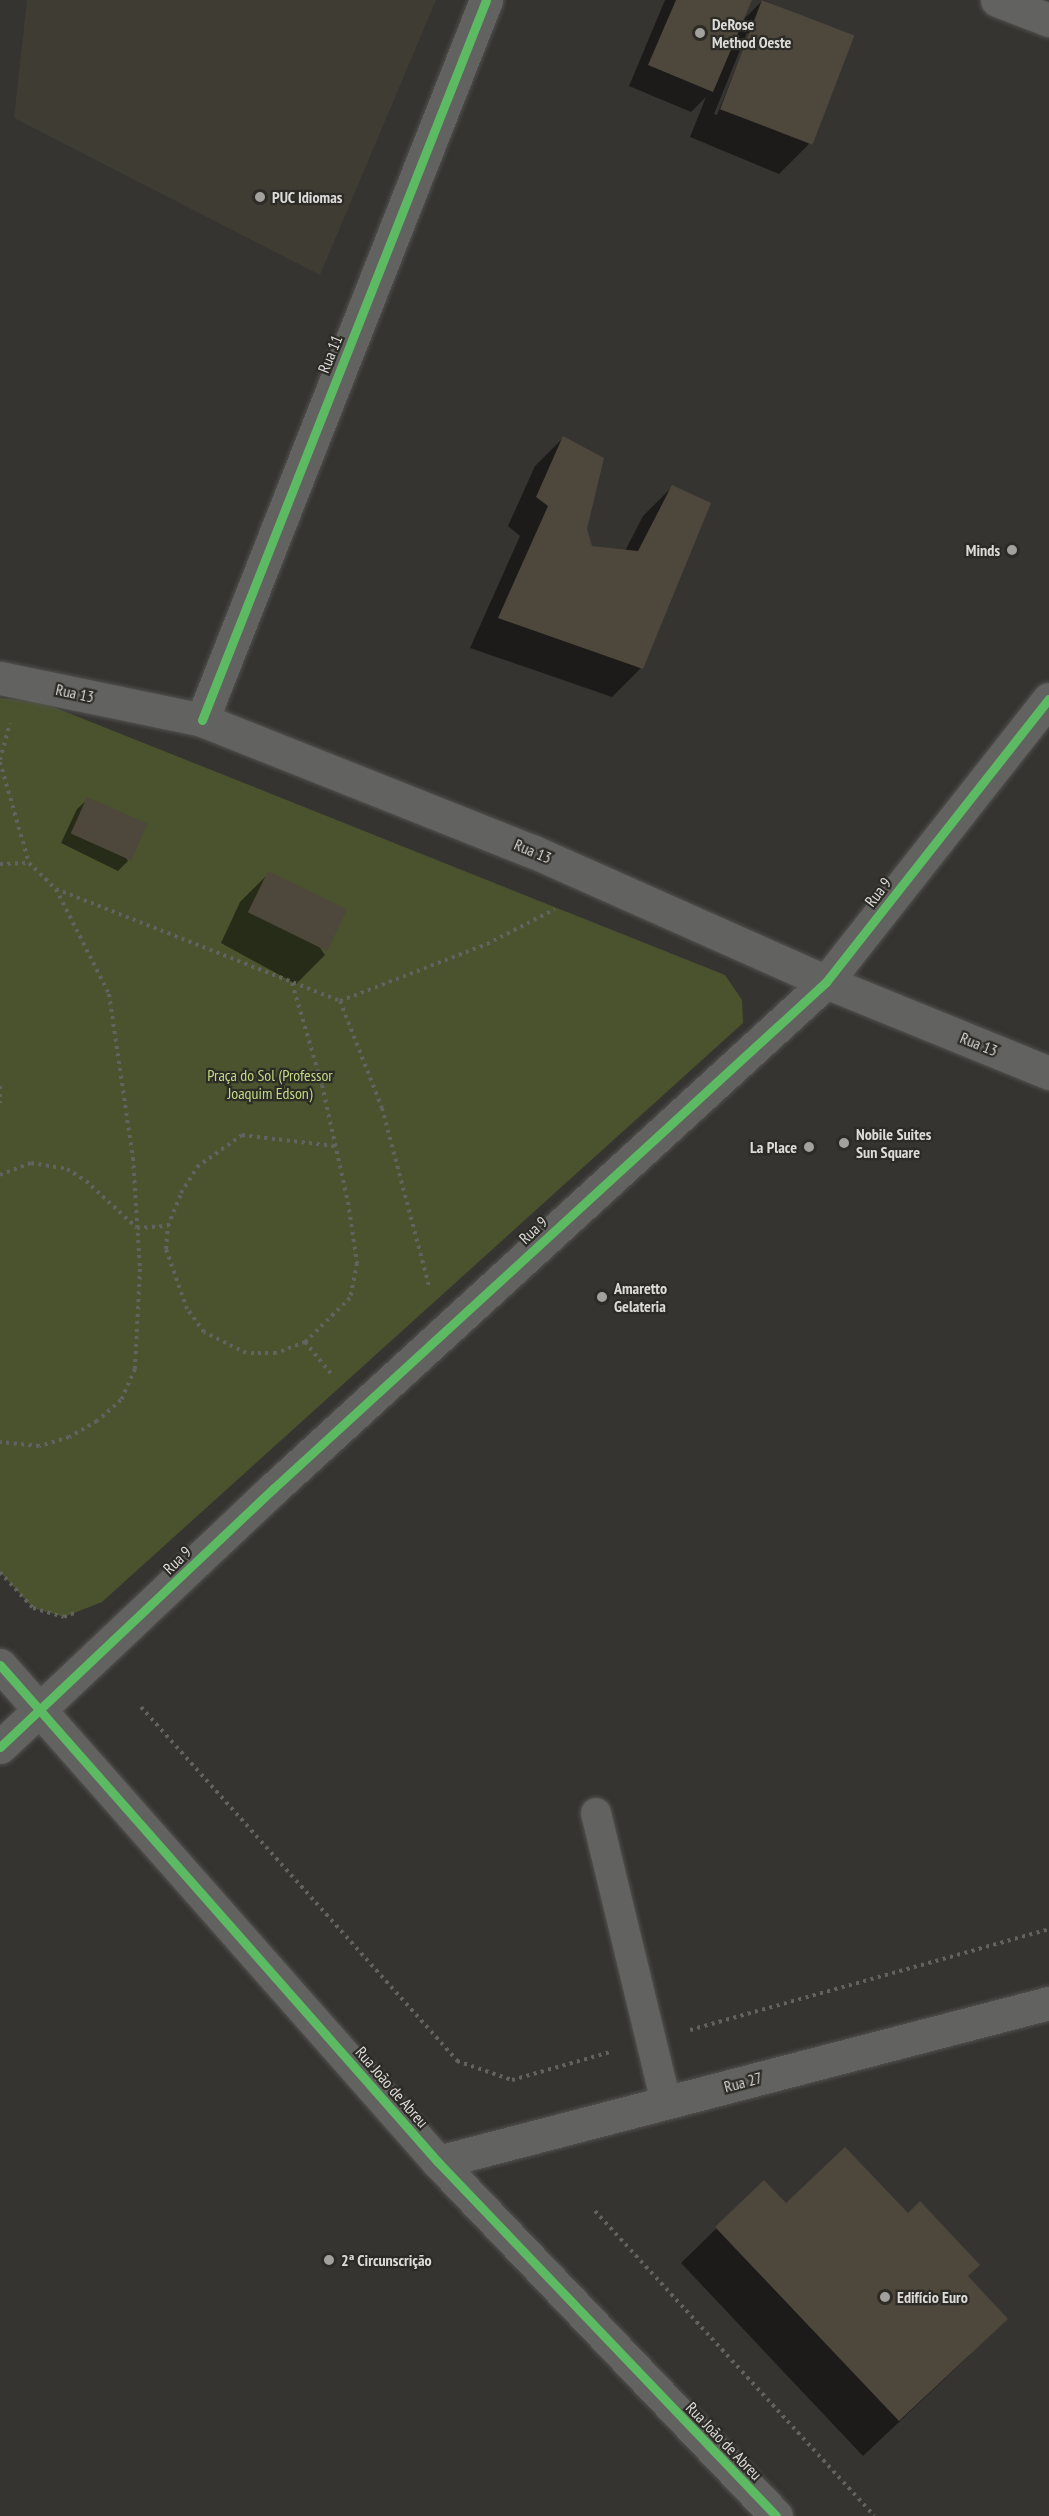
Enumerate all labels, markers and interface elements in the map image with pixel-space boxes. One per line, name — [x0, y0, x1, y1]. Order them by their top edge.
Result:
place label: DeRose Method Oeste — [712, 14, 792, 52]
marker: DeRose Method Oeste — [693, 26, 707, 40]
place label: PUC Idiomas — [272, 187, 343, 207]
marker: PUC Idiomas — [253, 190, 267, 204]
street label: Rua 11 — [314, 332, 346, 376]
place label: Minds — [966, 540, 1000, 560]
marker: Minds — [1005, 543, 1019, 557]
street label: Rua 13 — [54, 680, 96, 706]
street label: Rua 13 — [511, 835, 555, 867]
street label: Rua 9 — [861, 874, 895, 910]
street label: Rua 13 — [957, 1028, 1001, 1060]
park label: Praça do Sol (Professor Joaquim Edson) — [207, 1065, 333, 1103]
place label: Nobile Suites Sun Square — [856, 1124, 931, 1162]
marker: Nobile Suites Sun Square — [837, 1136, 851, 1150]
place label: La Place — [750, 1137, 797, 1157]
marker: La Place — [802, 1140, 816, 1154]
street label: Rua 9 — [515, 1212, 551, 1248]
place label: Amaretto Gelateria — [614, 1278, 667, 1316]
marker: Amaretto Gelateria — [595, 1290, 609, 1304]
street label: Rua 9 — [159, 1542, 195, 1578]
street label: Rua João de Abreu — [352, 2042, 432, 2132]
street label: Rua 27 — [722, 2068, 764, 2096]
place label: 2ª Circunscrição — [341, 2250, 432, 2270]
marker: 2ª Circunscrição — [322, 2253, 336, 2267]
place label: Edifício Euro — [897, 2287, 968, 2307]
marker: Edifício Euro — [878, 2290, 892, 2304]
street label: Rua João de Abreu — [682, 2398, 766, 2484]

